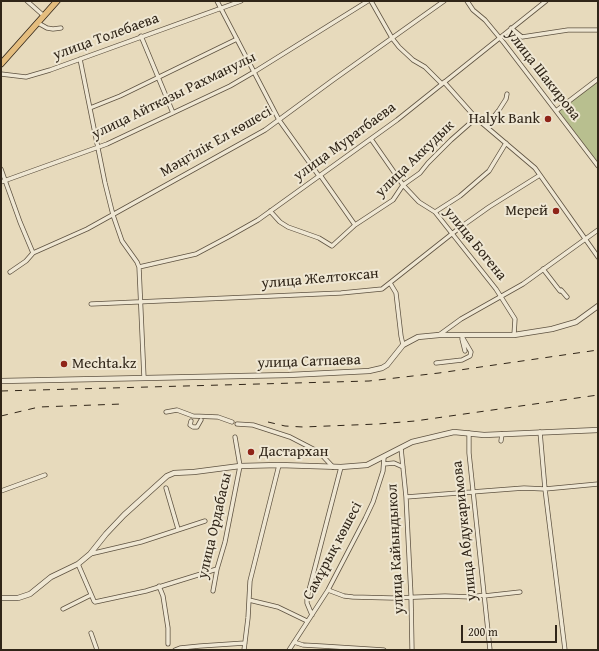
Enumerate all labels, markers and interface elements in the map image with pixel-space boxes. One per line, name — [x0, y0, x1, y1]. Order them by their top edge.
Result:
street label: улица Толебаева — [51, 9, 161, 65]
street label: улица Шакирова — [502, 26, 584, 124]
street label: улица Айтказы Рахманулы — [89, 48, 259, 144]
street label: улица Муратбаева — [290, 99, 400, 185]
street label: Мәңгілік Ел көшесі — [157, 103, 275, 181]
place label: Halyk Bank — [469, 110, 540, 128]
marker: Halyk Bank — [543, 114, 553, 124]
street label: улица Аккудык — [372, 117, 458, 201]
place label: Мерей — [505, 202, 548, 220]
street label: улица Богена — [440, 204, 510, 284]
marker: Мерей — [551, 206, 561, 216]
street label: улица Желтоксан — [261, 265, 379, 293]
street label: улица Сатпаева — [257, 351, 361, 373]
place label: Mechta.kz — [72, 355, 136, 373]
marker: Mechta.kz — [59, 359, 69, 369]
place label: Дастархан — [259, 443, 328, 461]
marker: Дастархан — [246, 447, 256, 457]
street label: улица Абдукаримова — [449, 460, 481, 602]
street label: улица Ордабасы — [194, 471, 236, 581]
street label: улица Кайындыкол — [384, 483, 408, 615]
street label: Самұрық көшесі — [300, 499, 366, 603]
scale bar — [463, 617, 559, 643]
text: 200 m — [468, 623, 498, 640]

